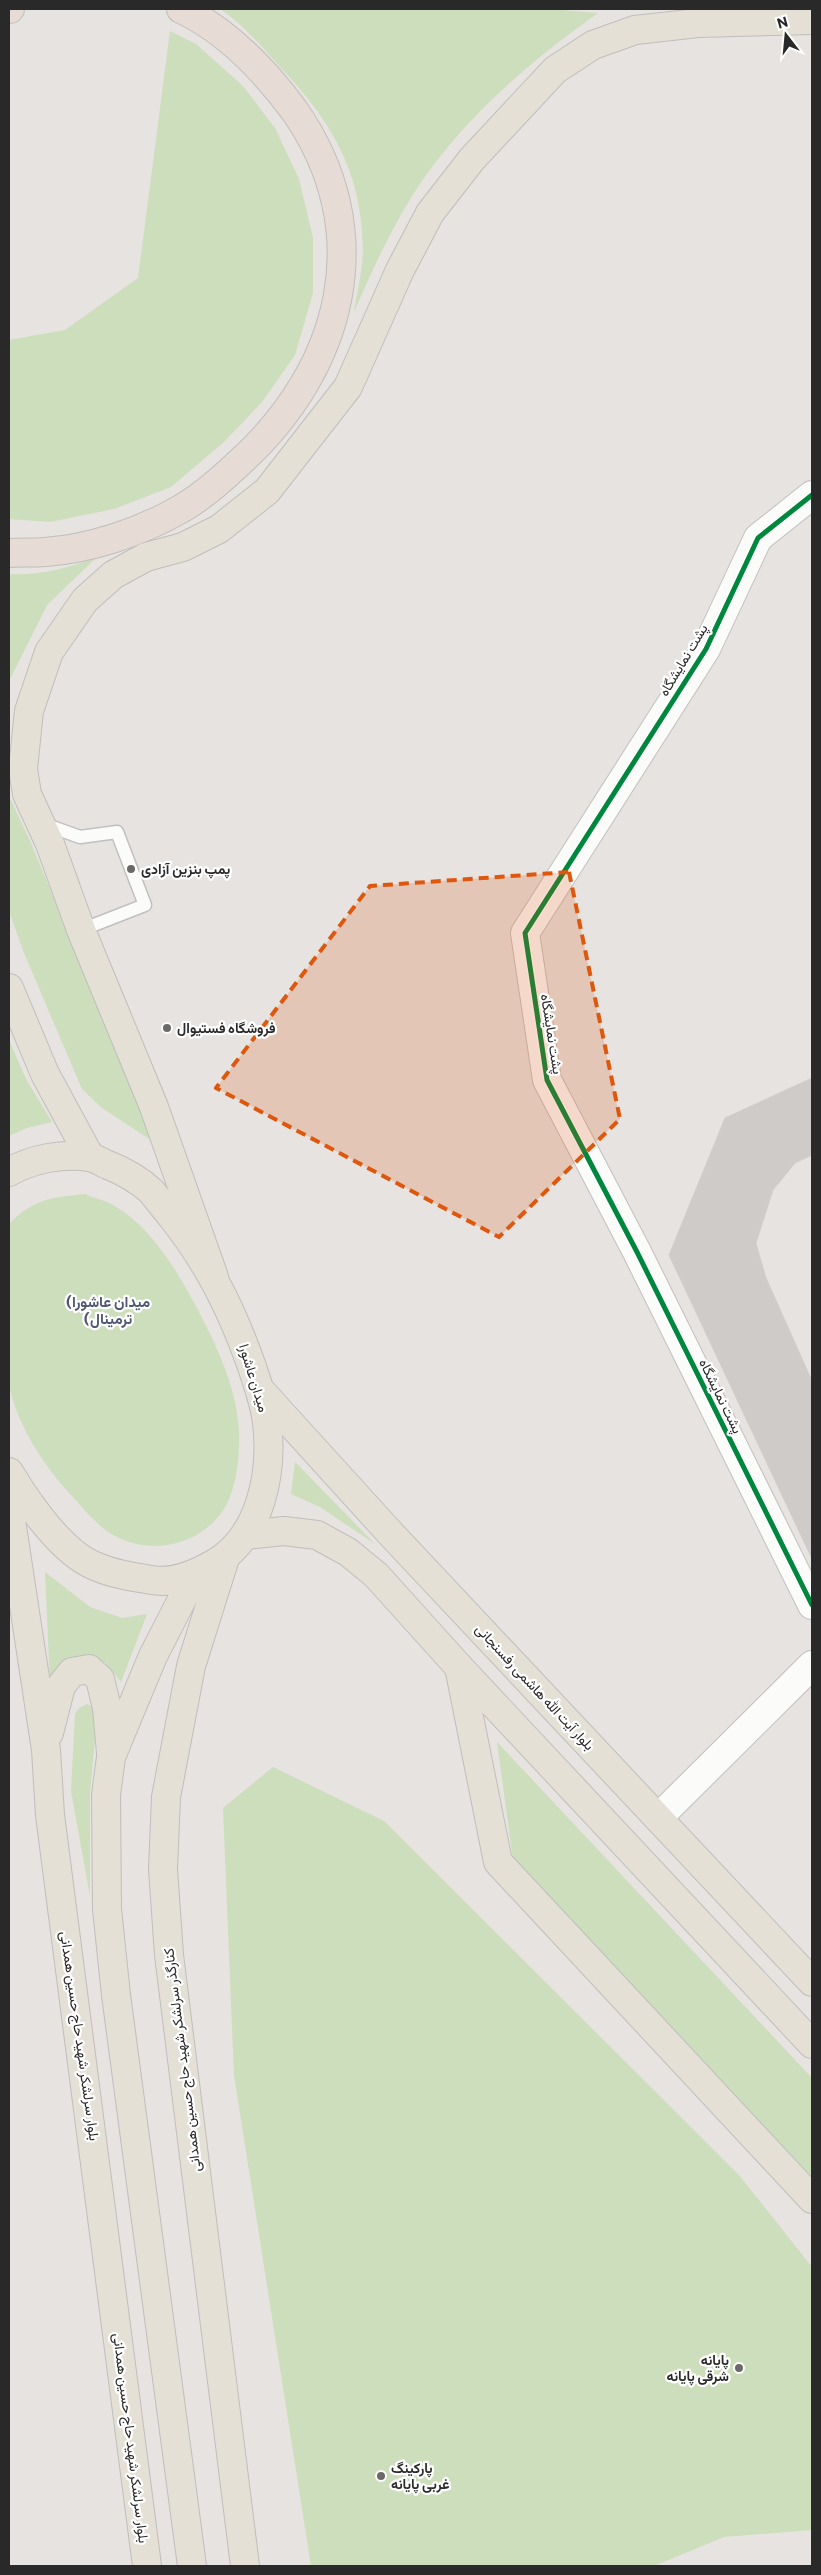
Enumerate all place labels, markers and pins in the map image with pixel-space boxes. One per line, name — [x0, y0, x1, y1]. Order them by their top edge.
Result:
place label: پمپ بنزین آزادی — [141, 860, 230, 879]
marker: پمپ بنزین آزادی — [125, 863, 137, 875]
place label: فروشگاه فستیوال — [177, 1019, 276, 1037]
marker: فروشگاه فستیوال — [161, 1022, 173, 1034]
place label: پایانه شرقی پایانه — [667, 2351, 729, 2386]
marker: پایانه شرقی پایانه — [733, 2362, 745, 2374]
place label: پارکینگ غربی پایانه — [391, 2459, 449, 2494]
marker: پارکینگ غربی پایانه — [375, 2470, 387, 2482]

